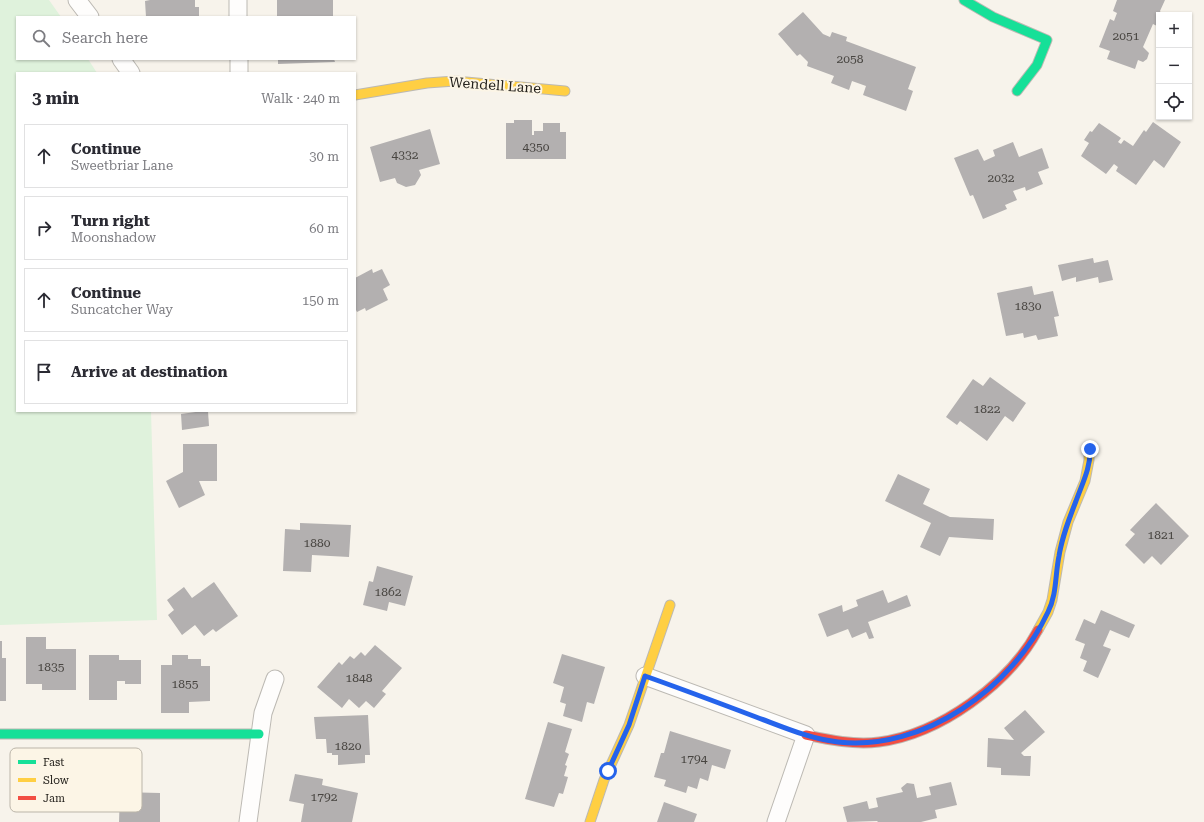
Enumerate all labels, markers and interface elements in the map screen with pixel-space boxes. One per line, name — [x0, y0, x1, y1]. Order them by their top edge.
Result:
map controls — [1156, 12, 1192, 120]
button: + — [1156, 12, 1192, 48]
search box — [16, 16, 356, 60]
icon: search — [30, 27, 52, 49]
text: Search here — [62, 29, 148, 47]
house number: 2051 — [1113, 29, 1140, 43]
button: − — [1156, 48, 1192, 84]
house number: 2058 — [837, 52, 864, 66]
street label: Wendell Lane — [448, 74, 542, 96]
button: locate — [1156, 84, 1192, 120]
text: 3 min — [32, 88, 79, 108]
text: Walk · 240 m — [261, 91, 340, 106]
text: Continue — [71, 140, 141, 158]
house number: 4350 — [523, 140, 550, 154]
icon: ahead — [33, 145, 55, 167]
house number: 4332 — [392, 148, 419, 162]
text: 30 m — [309, 149, 339, 164]
text: Sweetbriar Lane — [71, 158, 173, 173]
house number: 2032 — [988, 171, 1015, 185]
text: Turn right — [71, 212, 150, 230]
icon: right — [33, 217, 55, 239]
text: 60 m — [309, 221, 339, 236]
text: Moonshadow — [71, 230, 156, 245]
text: Continue — [71, 284, 141, 302]
icon: ahead — [33, 289, 55, 311]
text: 150 m — [302, 293, 339, 308]
house number: 1830 — [1015, 299, 1042, 313]
text: Suncatcher Way — [71, 302, 173, 317]
icon: arrive — [33, 361, 55, 383]
text: Arrive at destination — [71, 363, 227, 381]
house number: 1822 — [974, 402, 1001, 416]
route end — [1081, 440, 1099, 458]
house number: 1821 — [1148, 528, 1175, 542]
house number: 1880 — [304, 536, 331, 550]
house number: 1862 — [375, 585, 402, 599]
house number: 1835 — [38, 660, 65, 674]
house number: 1848 — [346, 671, 373, 685]
house number: 1855 — [172, 677, 199, 691]
house number: 1820 — [335, 739, 362, 753]
legend — [10, 748, 142, 812]
house number: 1794 — [681, 752, 708, 766]
text: Fast — [43, 756, 64, 769]
route start — [599, 762, 617, 780]
text: Slow — [43, 774, 70, 787]
house number: 1792 — [311, 790, 338, 804]
text: Jam — [43, 792, 65, 805]

